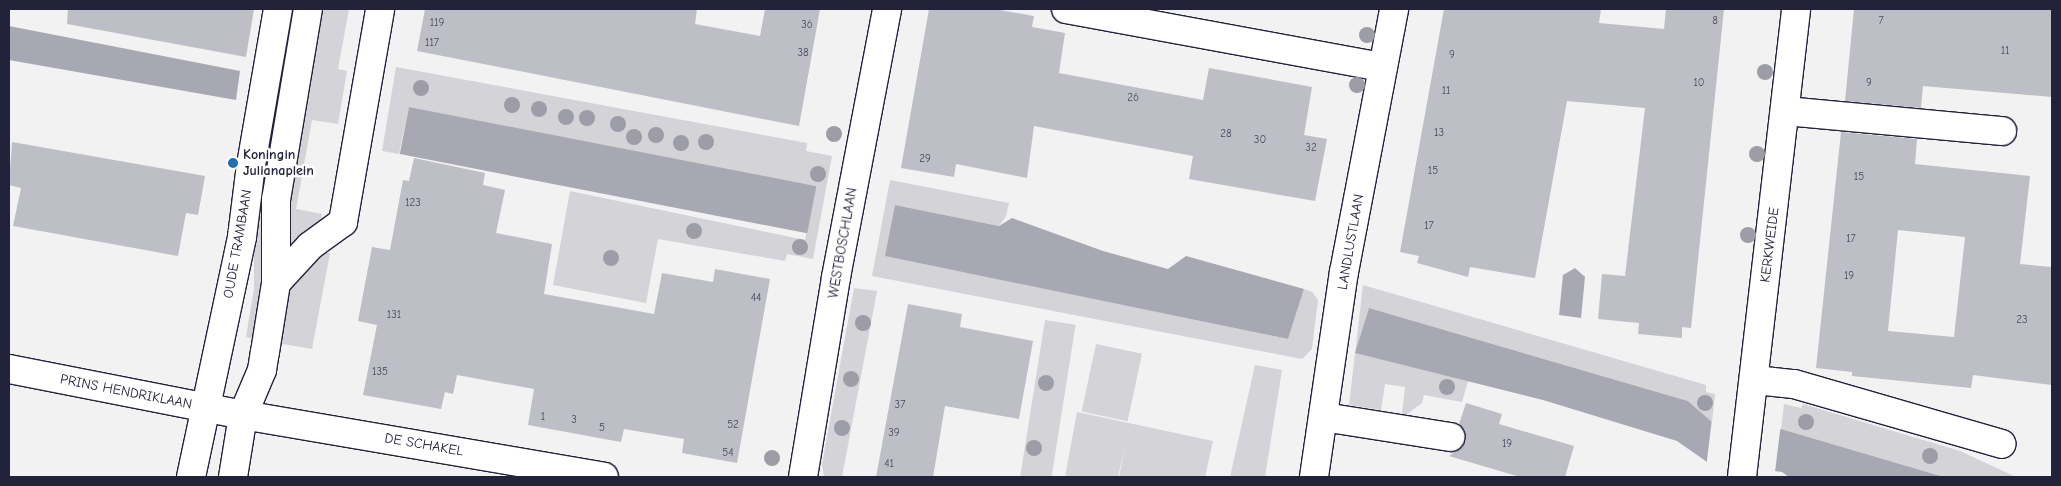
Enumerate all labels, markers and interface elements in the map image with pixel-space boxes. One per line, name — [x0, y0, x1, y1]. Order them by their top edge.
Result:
house number: 8 — [1712, 14, 1718, 28]
house number: 7 — [1878, 14, 1884, 28]
house number: 119 — [430, 16, 444, 30]
house number: 36 — [801, 18, 813, 32]
house number: 117 — [425, 36, 439, 50]
house number: 11 — [2001, 44, 2009, 58]
house number: 38 — [797, 46, 809, 60]
house number: 9 — [1449, 48, 1455, 62]
house number: 10 — [1693, 76, 1705, 90]
house number: 9 — [1866, 76, 1872, 90]
house number: 11 — [1442, 84, 1450, 98]
house number: 26 — [1127, 91, 1139, 105]
house number: 13 — [1434, 126, 1444, 140]
house number: 28 — [1220, 127, 1232, 141]
house number: 30 — [1254, 133, 1266, 147]
house number: 32 — [1305, 141, 1317, 155]
place label: Koningin Julianaplein — [243, 147, 314, 180]
house number: 29 — [919, 152, 931, 166]
marker: Koningin Julianaplein — [227, 157, 239, 169]
house number: 15 — [1428, 164, 1438, 178]
house number: 15 — [1854, 170, 1864, 184]
street label: WESTBOSCHLAAN — [825, 186, 861, 300]
street label: OUDE TRAMBAAN — [220, 188, 256, 300]
street label: LANDLUSTLAAN — [1334, 193, 1368, 291]
house number: 123 — [405, 196, 421, 210]
street label: KERKWEIDE — [1757, 206, 1783, 284]
house number: 17 — [1424, 219, 1434, 233]
house number: 17 — [1846, 232, 1856, 246]
house number: 19 — [1844, 269, 1854, 283]
house number: 44 — [751, 291, 761, 305]
house number: 131 — [387, 308, 401, 322]
house number: 23 — [2016, 313, 2028, 327]
house number: 135 — [372, 365, 388, 379]
street label: PRINS HENDRIKLAAN — [59, 371, 193, 413]
house number: 37 — [895, 398, 905, 412]
house number: 1 — [541, 410, 545, 424]
house number: 3 — [571, 413, 577, 427]
house number: 52 — [727, 418, 739, 432]
house number: 5 — [599, 421, 605, 435]
house number: 39 — [888, 426, 900, 440]
street label: DE SCHAKEL — [383, 430, 465, 460]
house number: 19 — [1502, 437, 1512, 451]
house number: 54 — [722, 446, 734, 460]
house number: 41 — [884, 457, 894, 471]

